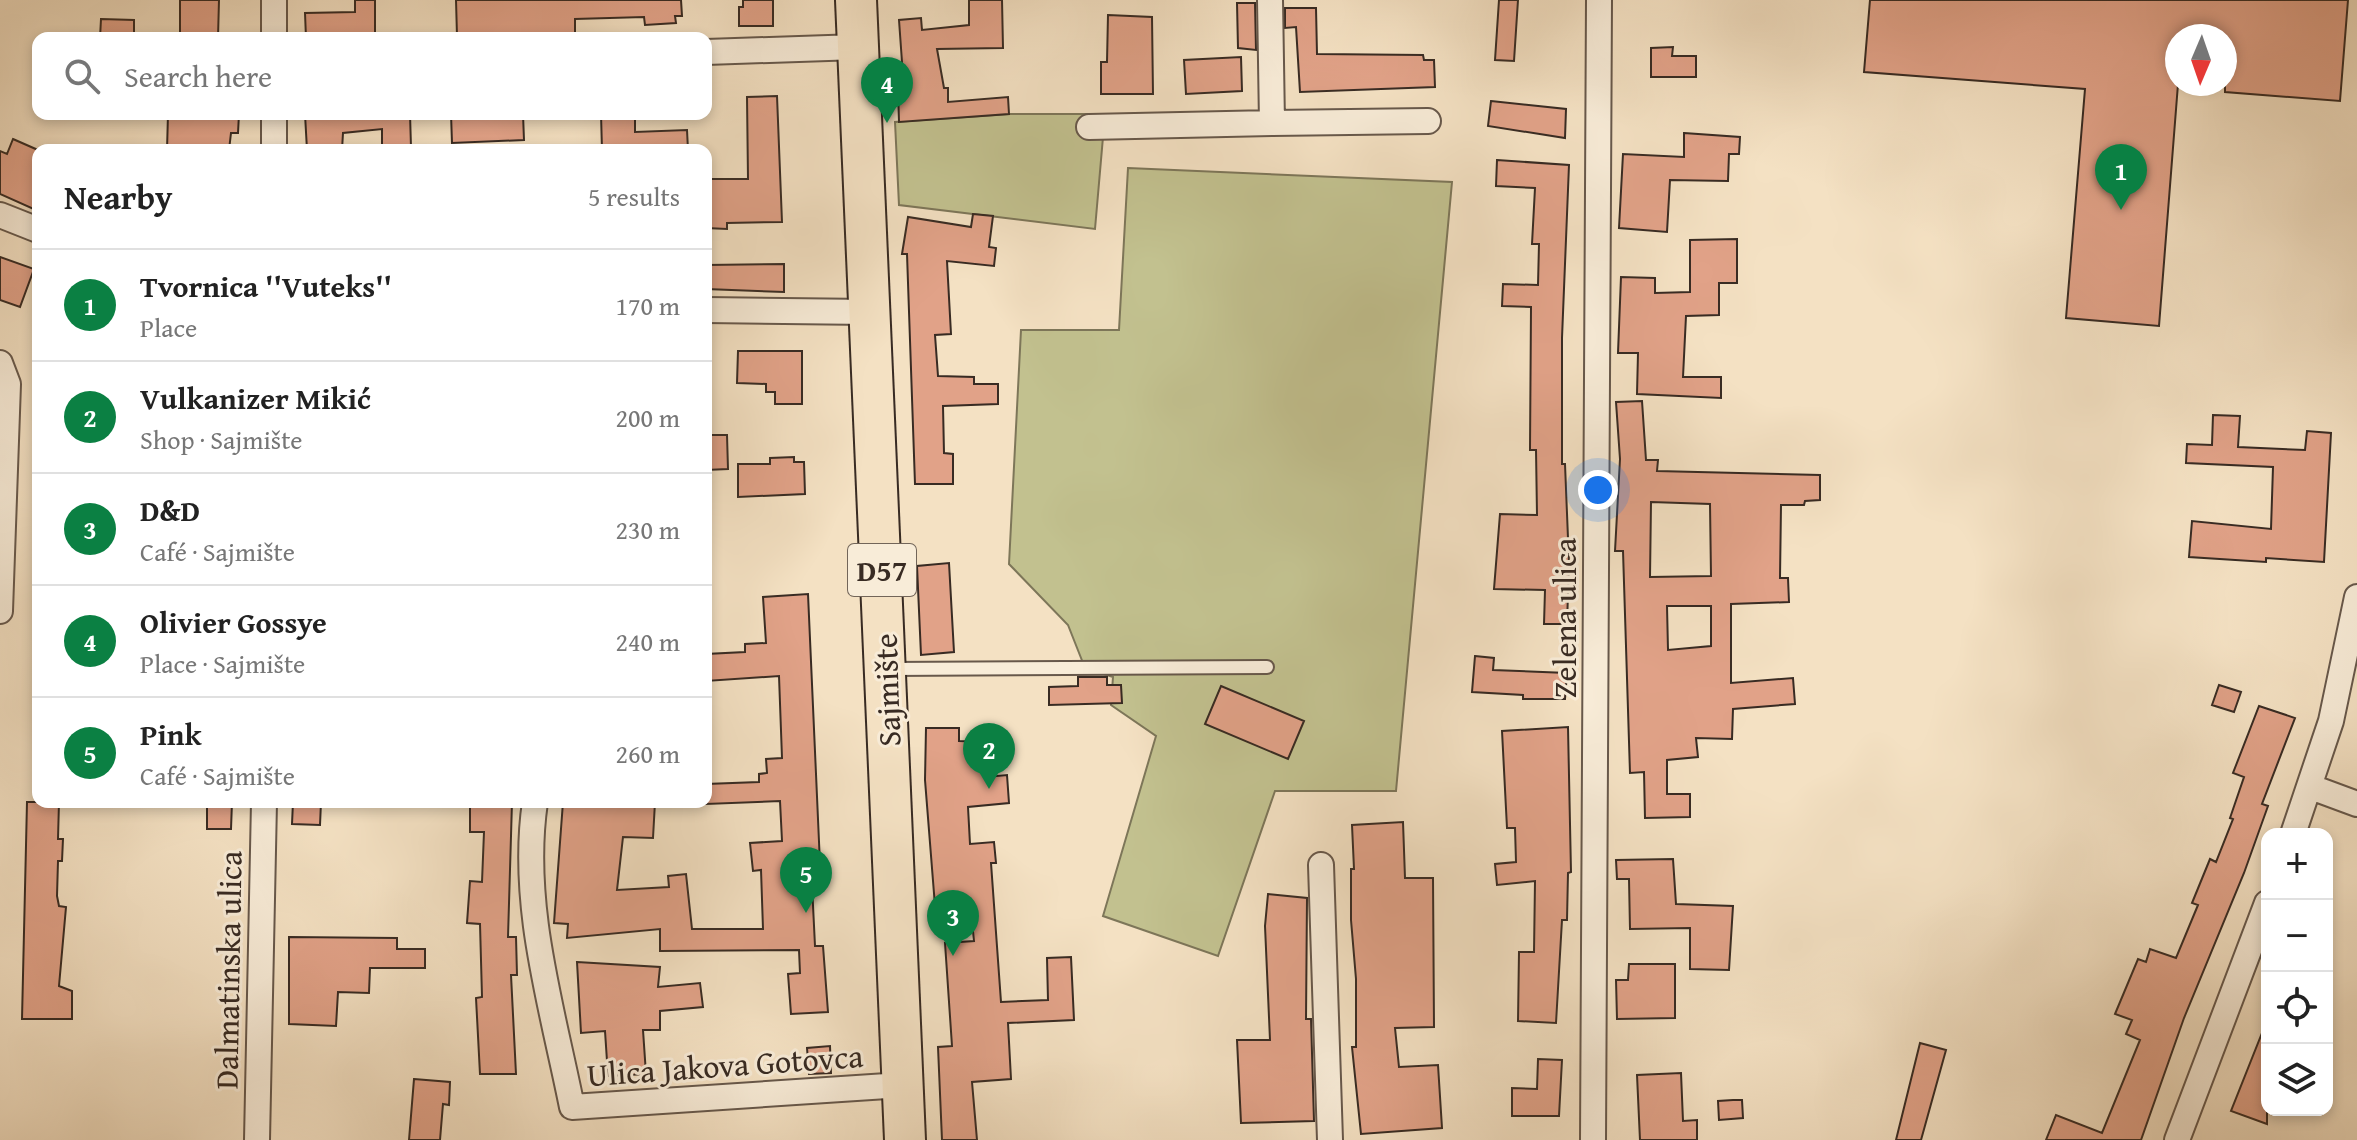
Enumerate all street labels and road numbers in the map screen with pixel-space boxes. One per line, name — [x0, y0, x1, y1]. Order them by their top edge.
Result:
street label: Zelena ulica — [1541, 538, 1588, 698]
road number: D57 — [848, 544, 916, 596]
street label: Sajmište — [862, 632, 912, 748]
street label: Dalmatinska ulica — [202, 850, 254, 1090]
street label: Ulica Jakova Gotovca — [585, 1032, 865, 1098]

